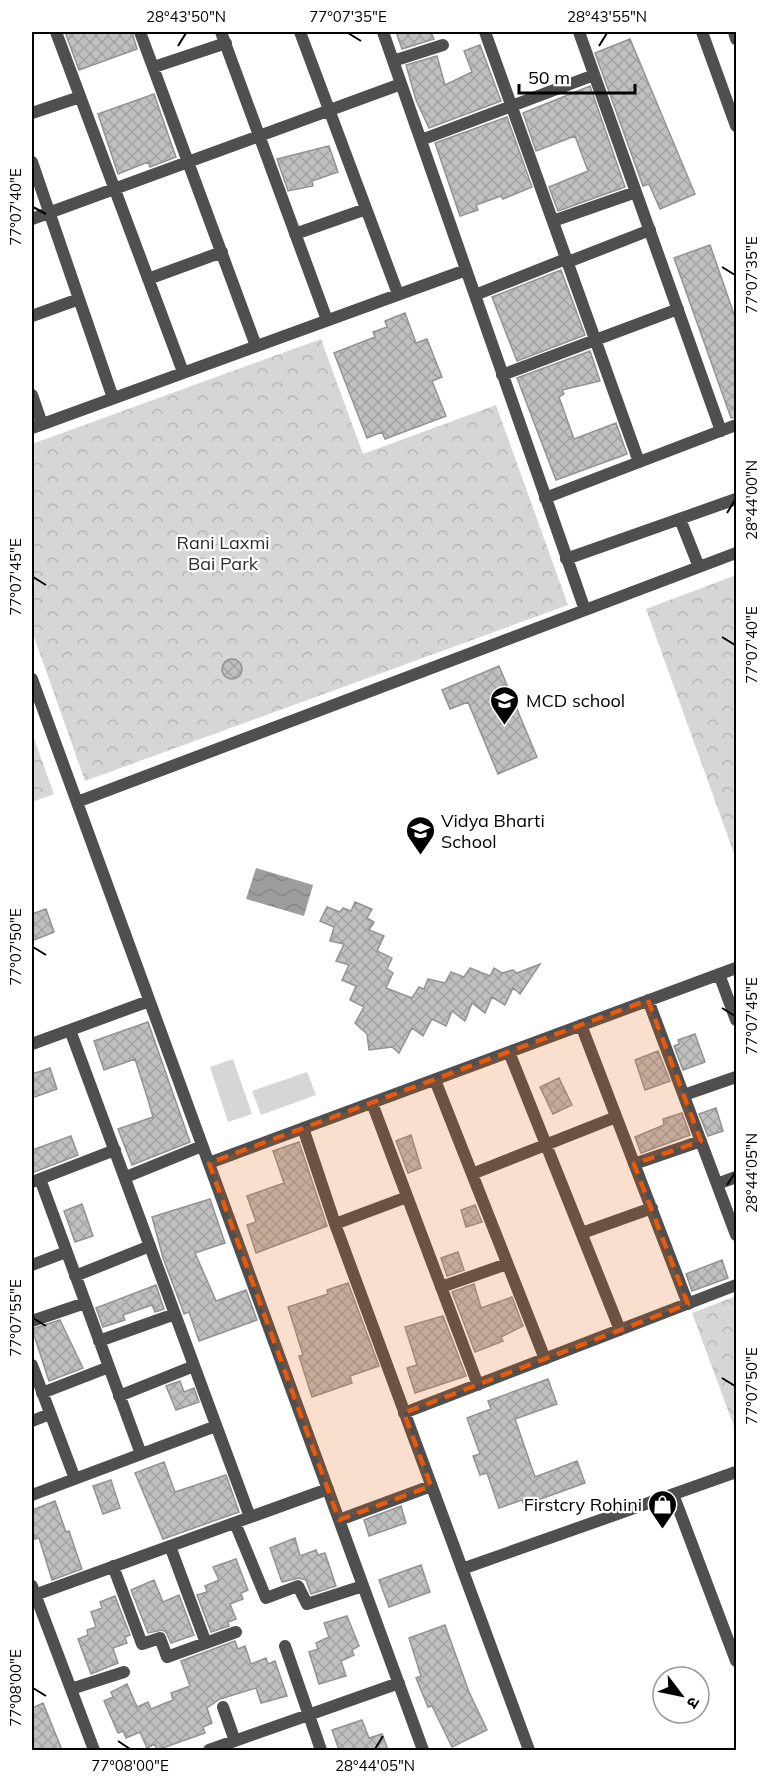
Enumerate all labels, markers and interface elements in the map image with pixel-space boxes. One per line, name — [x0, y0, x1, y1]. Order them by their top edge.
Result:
text: 28°43'50"N — [146, 7, 226, 26]
text: 77°07'35"E — [309, 7, 387, 26]
text: 28°43'55"N — [567, 7, 647, 26]
scale bar — [519, 57, 634, 95]
text: 50 m — [528, 66, 570, 89]
text: 77°07'40"E — [6, 168, 25, 246]
text: 77°07'35"E — [742, 236, 761, 314]
text: 28°44'00"N — [742, 460, 761, 540]
park label: Rani Laxmi Bai Park — [176, 531, 270, 575]
text: 77°07'45"E — [6, 538, 25, 616]
text: 77°07'40"E — [742, 606, 761, 684]
school or university icon: MCD school — [489, 684, 521, 726]
place label: MCD school — [526, 689, 625, 712]
place label: Vidya Bharti School — [441, 809, 545, 853]
school or university icon: Vidya Bharti School — [404, 814, 436, 856]
text: 77°07'50"E — [6, 908, 25, 986]
text: 77°07'45"E — [742, 977, 761, 1055]
text: 28°44'05"N — [742, 1133, 761, 1213]
text: 77°07'55"E — [6, 1279, 25, 1357]
text: 77°07'50"E — [742, 1347, 761, 1425]
shop icon: Firstcry Rohini — [647, 1488, 679, 1530]
place label: Firstcry Rohini — [524, 1493, 642, 1516]
text: 77°08'00"E — [6, 1649, 25, 1727]
north arrow — [651, 1665, 711, 1725]
text: उ — [682, 1694, 705, 1713]
text: 77°08'00"E — [91, 1756, 169, 1775]
text: 28°44'05"N — [335, 1756, 415, 1775]

